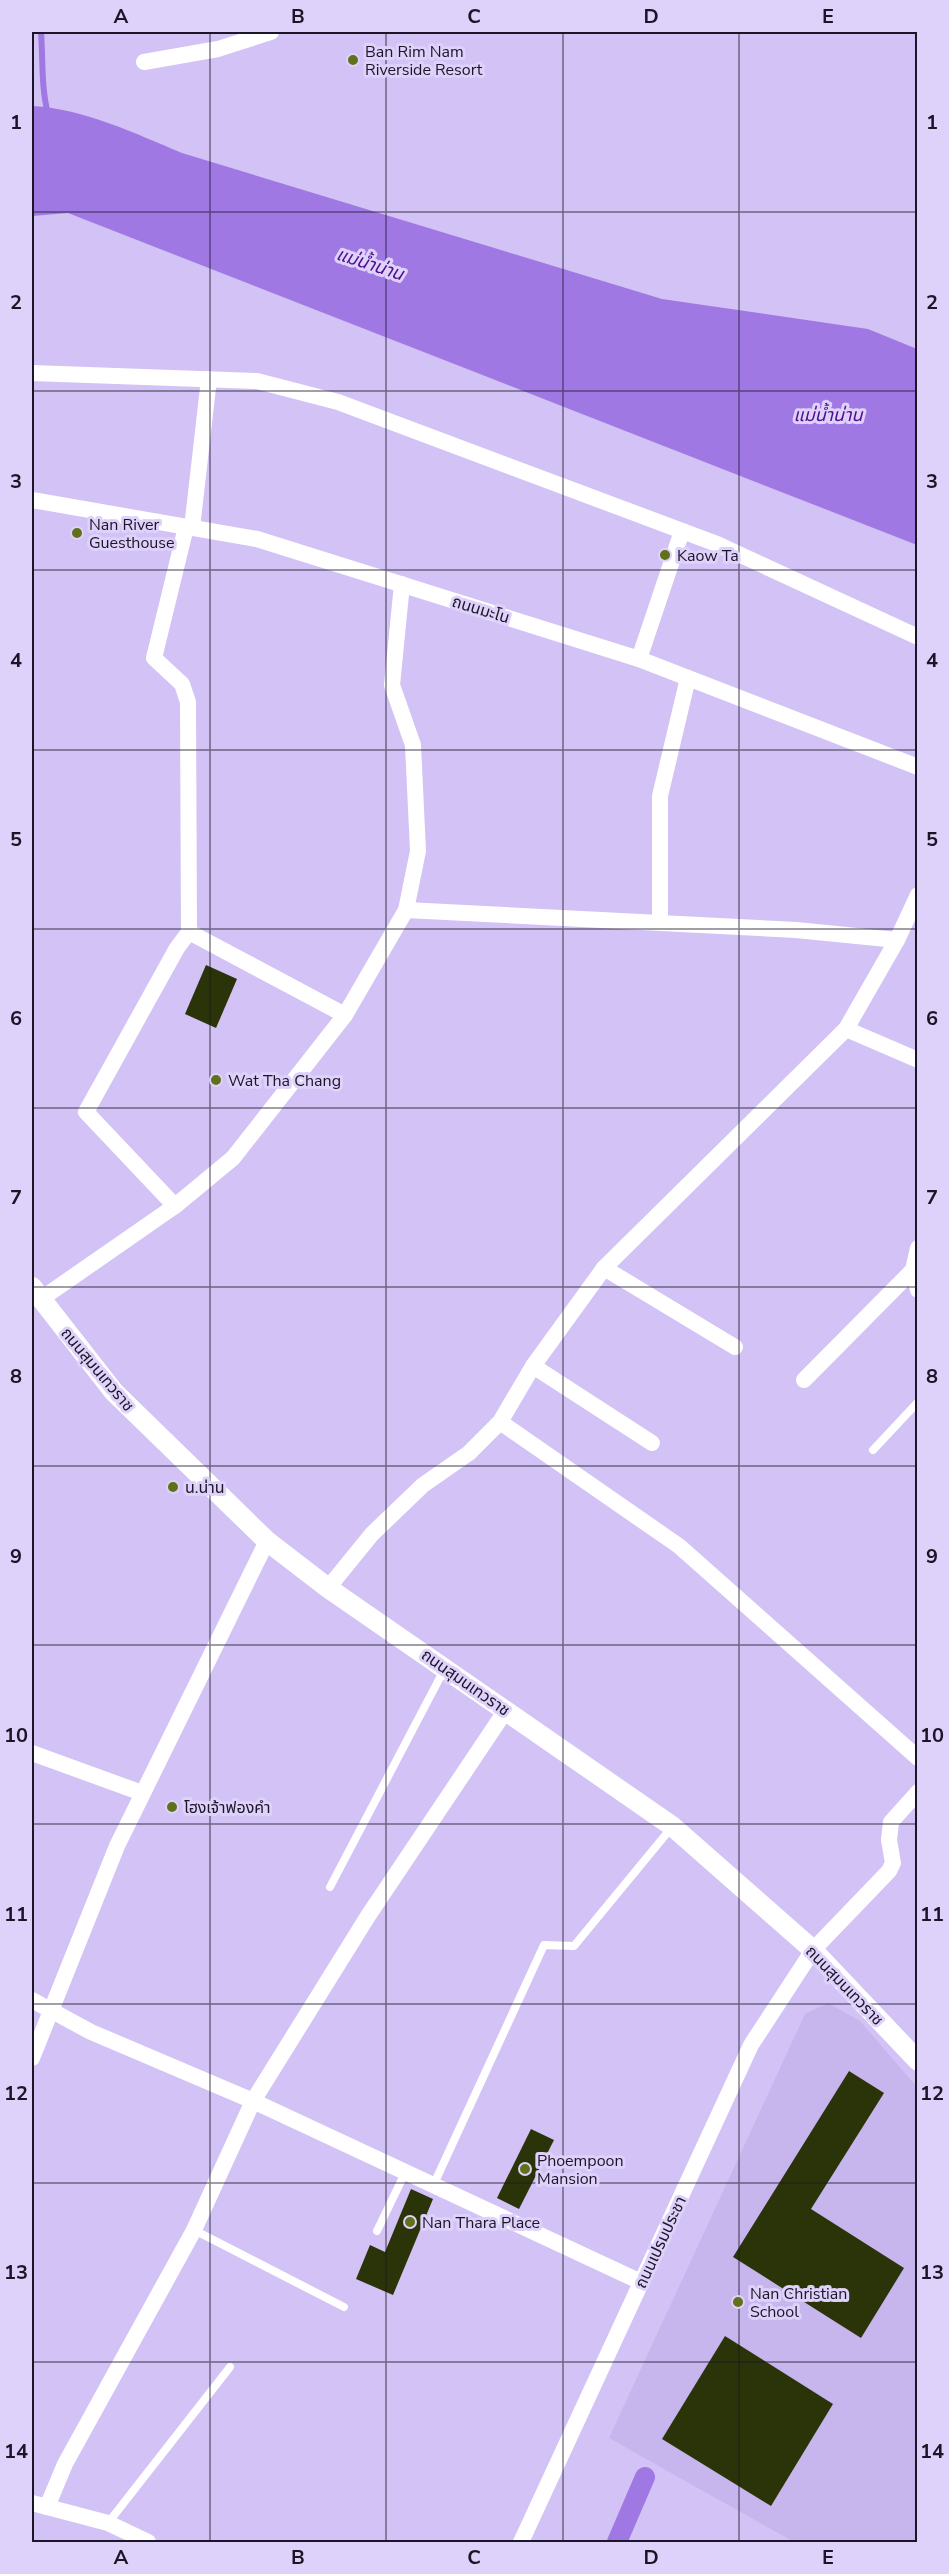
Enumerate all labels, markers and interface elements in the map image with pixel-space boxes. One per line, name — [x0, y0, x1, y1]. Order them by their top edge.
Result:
text: A — [114, 3, 129, 30]
text: B — [291, 3, 305, 30]
text: C — [467, 3, 481, 30]
text: D — [643, 3, 659, 30]
text: E — [822, 3, 834, 30]
place label: Ban Rim Nam Riverside Resort — [365, 41, 483, 81]
marker: Ban Rim Nam Riverside Resort — [346, 53, 360, 67]
text: 1 — [10, 109, 22, 136]
text: 1 — [926, 109, 938, 136]
water label: แม่น้ำน่าน — [333, 241, 408, 286]
text: 2 — [10, 289, 22, 316]
text: 2 — [926, 289, 938, 316]
water label: แม่น้ำน่าน — [794, 402, 863, 427]
text: 3 — [10, 468, 22, 495]
text: 3 — [926, 468, 938, 495]
place label: Nan River Guesthouse — [89, 514, 175, 554]
marker: Nan River Guesthouse — [70, 526, 84, 540]
place label: Kaow Ta — [677, 545, 739, 567]
marker: Kaow Ta — [658, 548, 672, 562]
street label: ถนนมะโน — [449, 591, 512, 629]
text: 4 — [10, 647, 22, 674]
text: 4 — [926, 647, 938, 674]
text: 5 — [10, 826, 22, 853]
text: 5 — [926, 826, 938, 853]
text: 6 — [10, 1005, 22, 1032]
text: 6 — [926, 1005, 938, 1032]
place label: Wat Tha Chang — [228, 1070, 341, 1092]
marker: Wat Tha Chang — [209, 1073, 223, 1087]
text: 7 — [10, 1184, 22, 1211]
text: 7 — [926, 1184, 938, 1211]
street label: ถนนสุมนเทวราช — [56, 1323, 139, 1416]
text: 8 — [10, 1363, 22, 1390]
text: 8 — [926, 1363, 938, 1390]
place label: น.น่าน — [185, 1477, 225, 1499]
marker: น.น่าน — [166, 1480, 180, 1494]
text: 9 — [10, 1543, 22, 1570]
text: 9 — [926, 1543, 938, 1570]
street label: ถนนสุมนเทวราช — [417, 1644, 514, 1722]
text: 10 — [4, 1722, 28, 1749]
text: 10 — [920, 1722, 944, 1749]
place label: โฮงเจ้าฟองคำ — [184, 1797, 271, 1819]
marker: โฮงเจ้าฟองคำ — [165, 1800, 179, 1814]
text: 11 — [4, 1901, 28, 1928]
text: 11 — [920, 1901, 944, 1928]
street label: ถนนสุมนเทวราช — [800, 1941, 888, 2031]
text: 12 — [4, 2080, 28, 2107]
text: 12 — [920, 2080, 944, 2107]
place label: Phoempoon Mansion — [537, 2150, 624, 2190]
marker: Phoempoon Mansion — [518, 2162, 532, 2176]
street label: ถนนเปรมประชา — [630, 2193, 692, 2292]
place label: Nan Thara Place — [422, 2212, 540, 2234]
marker: Nan Thara Place — [403, 2215, 417, 2229]
text: 13 — [4, 2259, 28, 2286]
text: 13 — [920, 2259, 944, 2286]
place label: Nan Christian School — [750, 2283, 847, 2323]
marker: Nan Christian School — [731, 2295, 745, 2309]
text: 14 — [4, 2438, 28, 2465]
text: 14 — [920, 2438, 944, 2465]
text: A — [114, 2544, 129, 2571]
text: B — [291, 2544, 305, 2571]
text: C — [467, 2544, 481, 2571]
text: D — [643, 2544, 659, 2571]
text: E — [822, 2544, 834, 2571]

